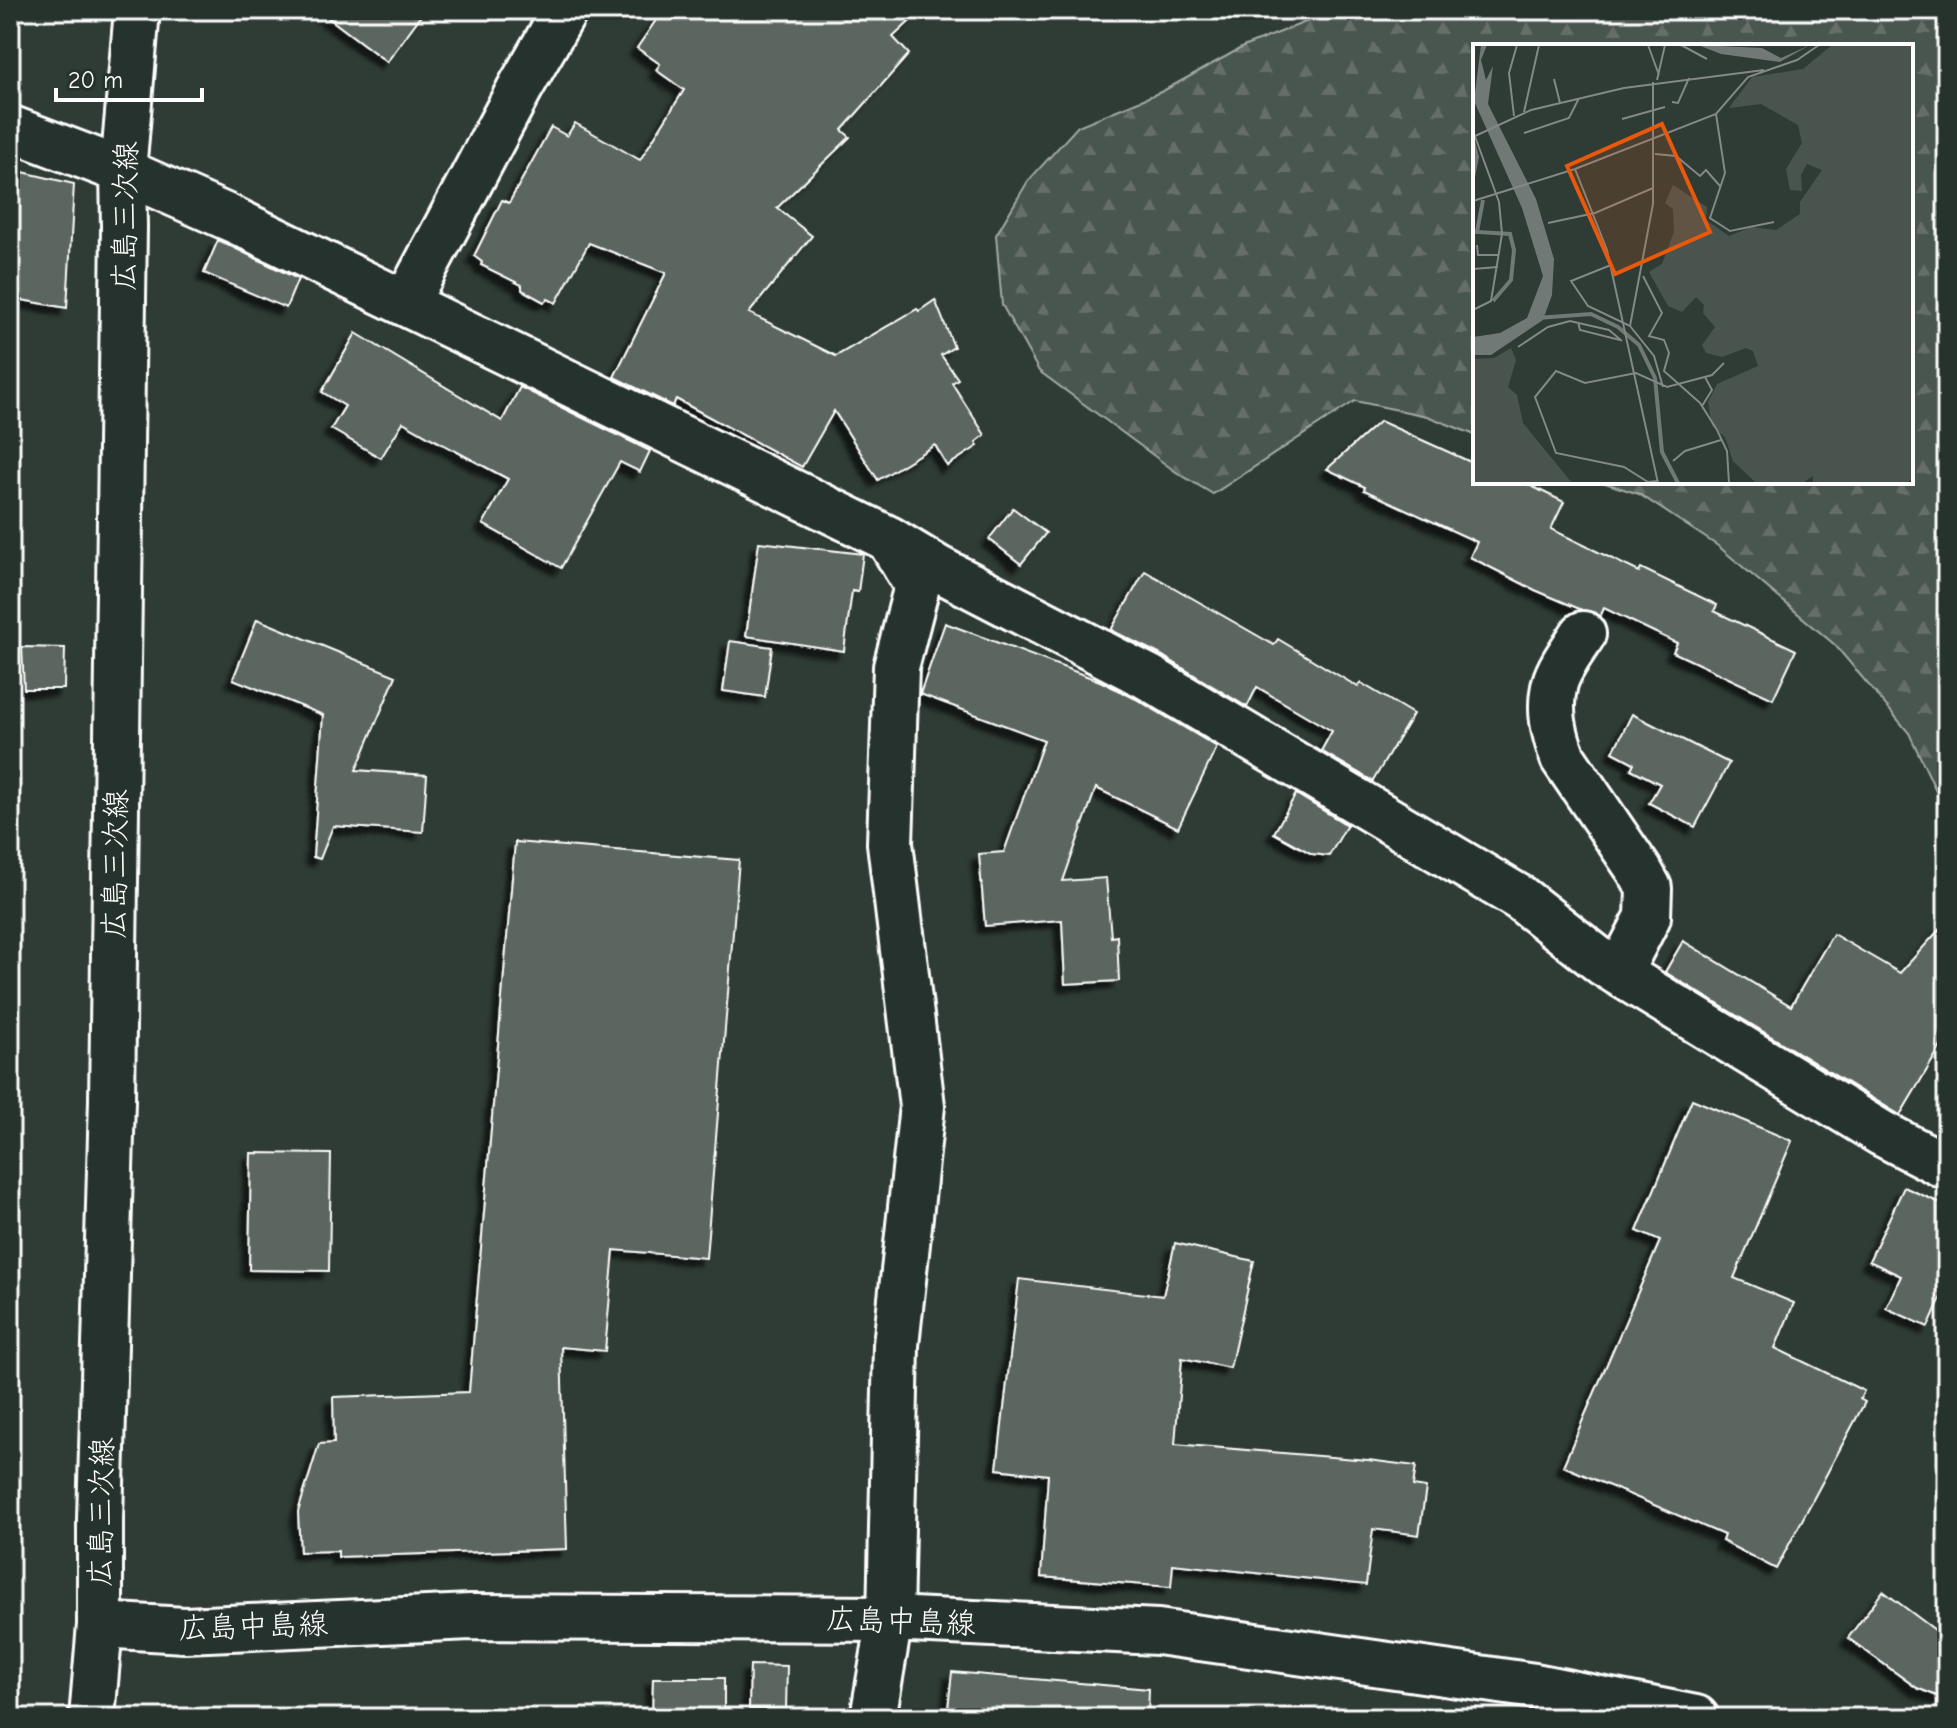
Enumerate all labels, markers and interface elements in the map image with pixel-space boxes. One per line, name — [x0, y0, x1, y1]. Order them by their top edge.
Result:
inset map — [1473, 44, 1913, 484]
scale bar — [56, 52, 202, 102]
text: 20 m — [68, 66, 123, 94]
street label: 広島三次線 — [107, 141, 144, 291]
street label: 広島三次線 — [97, 789, 134, 939]
street label: 広島三次線 — [83, 1437, 120, 1587]
street label: 広島中島線 — [825, 1601, 977, 1642]
street label: 広島中島線 — [177, 1606, 329, 1647]

